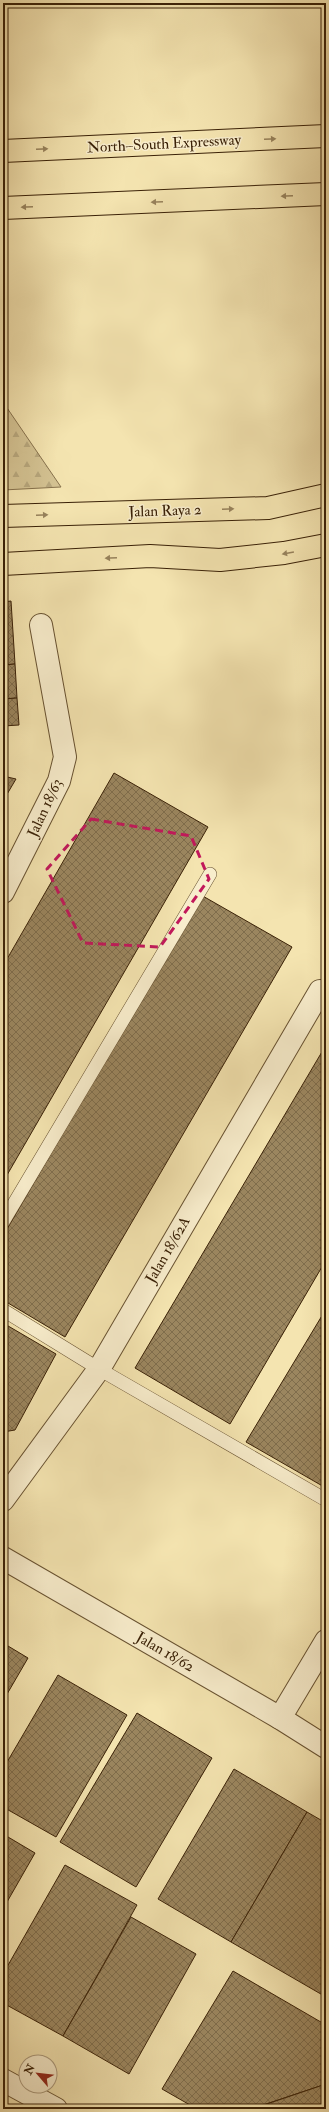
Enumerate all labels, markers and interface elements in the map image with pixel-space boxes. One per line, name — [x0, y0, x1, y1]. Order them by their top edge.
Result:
street label: North–South Expressway — [86, 130, 242, 159]
one-way arrow — [264, 136, 277, 142]
one-way arrow — [36, 146, 49, 152]
one-way arrow — [280, 193, 293, 199]
one-way arrow — [151, 198, 163, 205]
one-way arrow — [21, 204, 33, 211]
street label: Jalan Raya 2 — [127, 500, 202, 523]
one-way arrow — [222, 506, 235, 512]
one-way arrow — [36, 512, 49, 518]
one-way arrow — [282, 550, 294, 556]
one-way arrow — [105, 555, 117, 562]
street label: Jalan 18/63 — [23, 776, 68, 842]
street label: Jalan 18/62A — [141, 1213, 196, 1288]
street label: Jalan 18/62 — [131, 1627, 198, 1677]
north arrow — [18, 2054, 58, 2094]
text: N — [21, 2061, 38, 2078]

